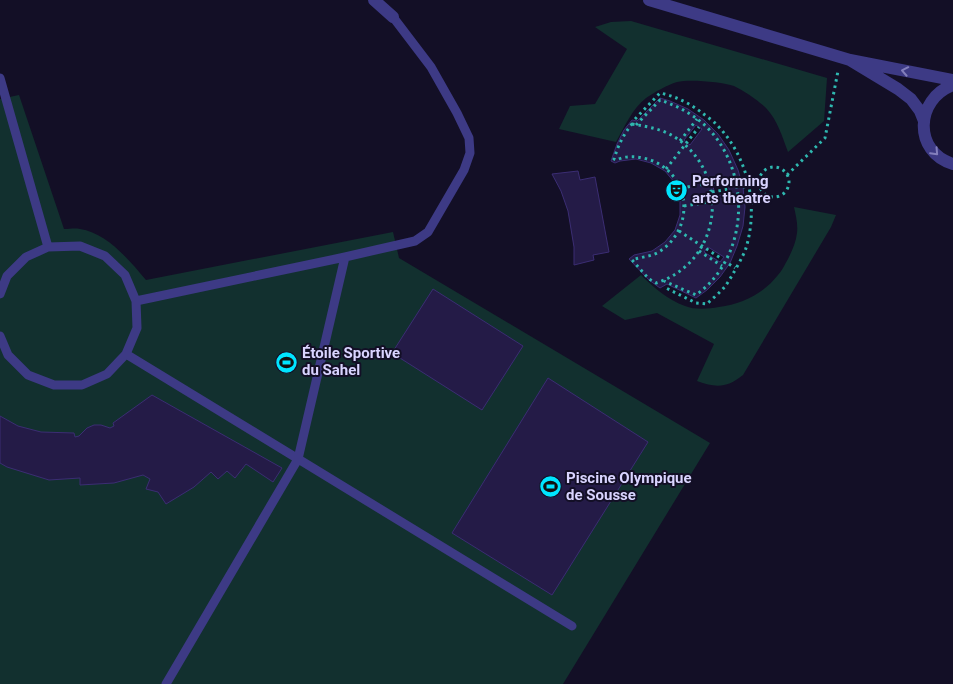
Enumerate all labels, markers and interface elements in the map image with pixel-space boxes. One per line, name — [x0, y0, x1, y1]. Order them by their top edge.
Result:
one-way arrow — [901, 66, 910, 77]
one-way arrow — [929, 146, 938, 155]
place label: Performing arts theatre — [692, 172, 771, 207]
theatre icon: Performing arts theatre — [664, 178, 688, 202]
place label: Étoile Sportive du Sahel — [302, 344, 400, 379]
sports icon: Étoile Sportive du Sahel — [274, 350, 298, 374]
place label: Piscine Olympique de Sousse — [566, 469, 692, 504]
sports icon: Piscine Olympique de Sousse — [538, 475, 562, 499]

